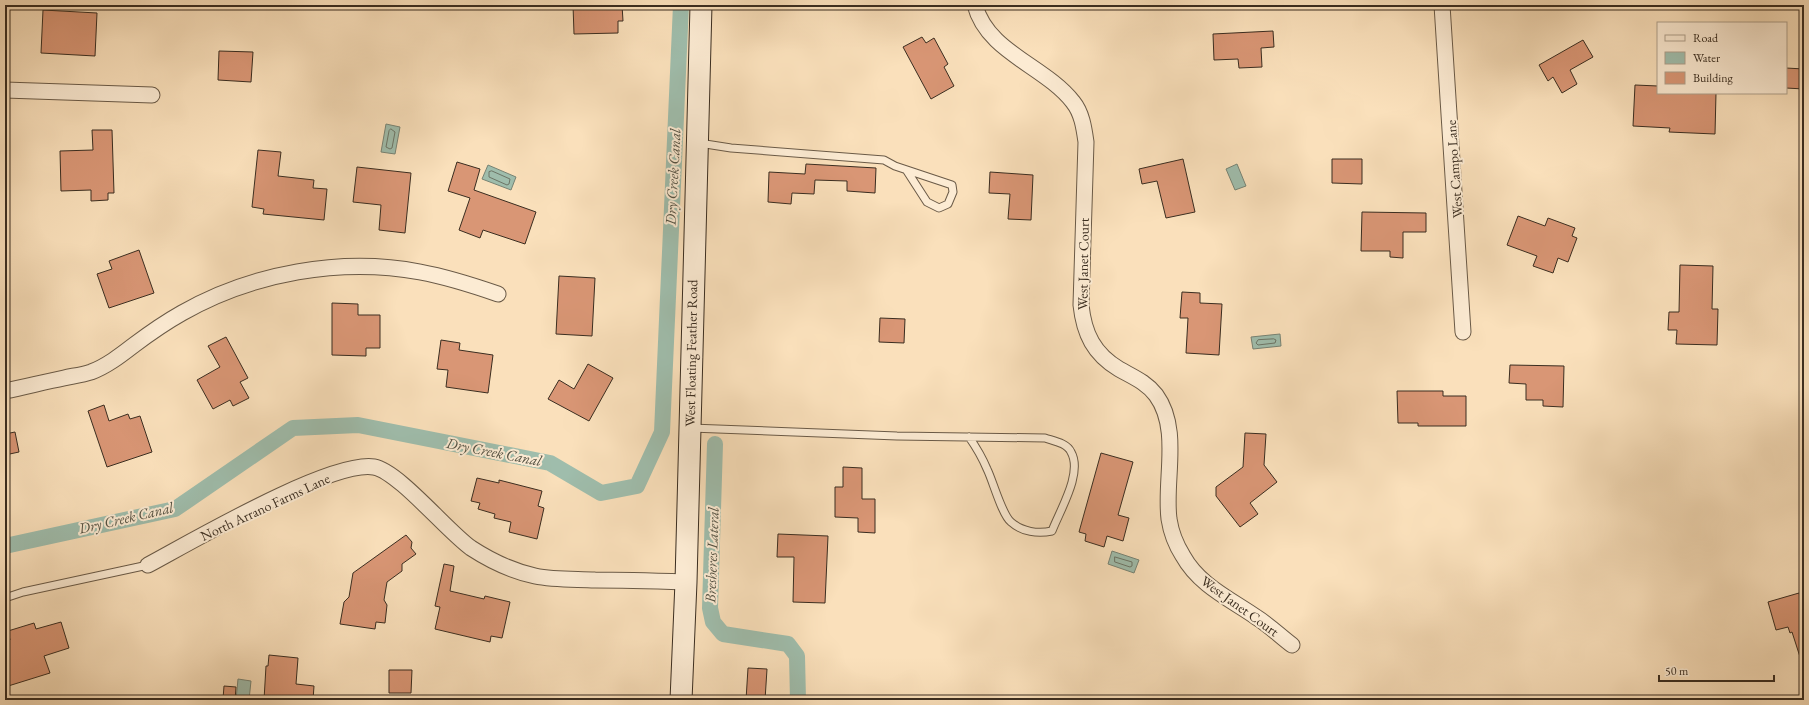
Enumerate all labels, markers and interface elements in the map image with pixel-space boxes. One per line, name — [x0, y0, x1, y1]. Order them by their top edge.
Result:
legend — [1657, 22, 1787, 94]
text: Road — [1693, 30, 1719, 46]
text: Water — [1693, 50, 1720, 66]
text: Building — [1693, 70, 1734, 86]
street label: West Campo Lane — [1442, 119, 1466, 219]
water label: Dry Creek Canal — [660, 128, 685, 227]
street label: West Janet Court — [1073, 217, 1093, 310]
street label: West Floating Feather Road — [681, 278, 701, 427]
water label: Dry Creek Canal — [444, 433, 544, 470]
street label: North Arrano Farms Lane — [197, 469, 333, 545]
water label: Dry Creek Canal — [76, 497, 176, 538]
water label: Bresheres Lateral — [700, 506, 723, 604]
street label: West Janet Court — [1197, 572, 1283, 641]
scale bar — [1659, 657, 1774, 683]
text: 50 m — [1665, 663, 1689, 679]

